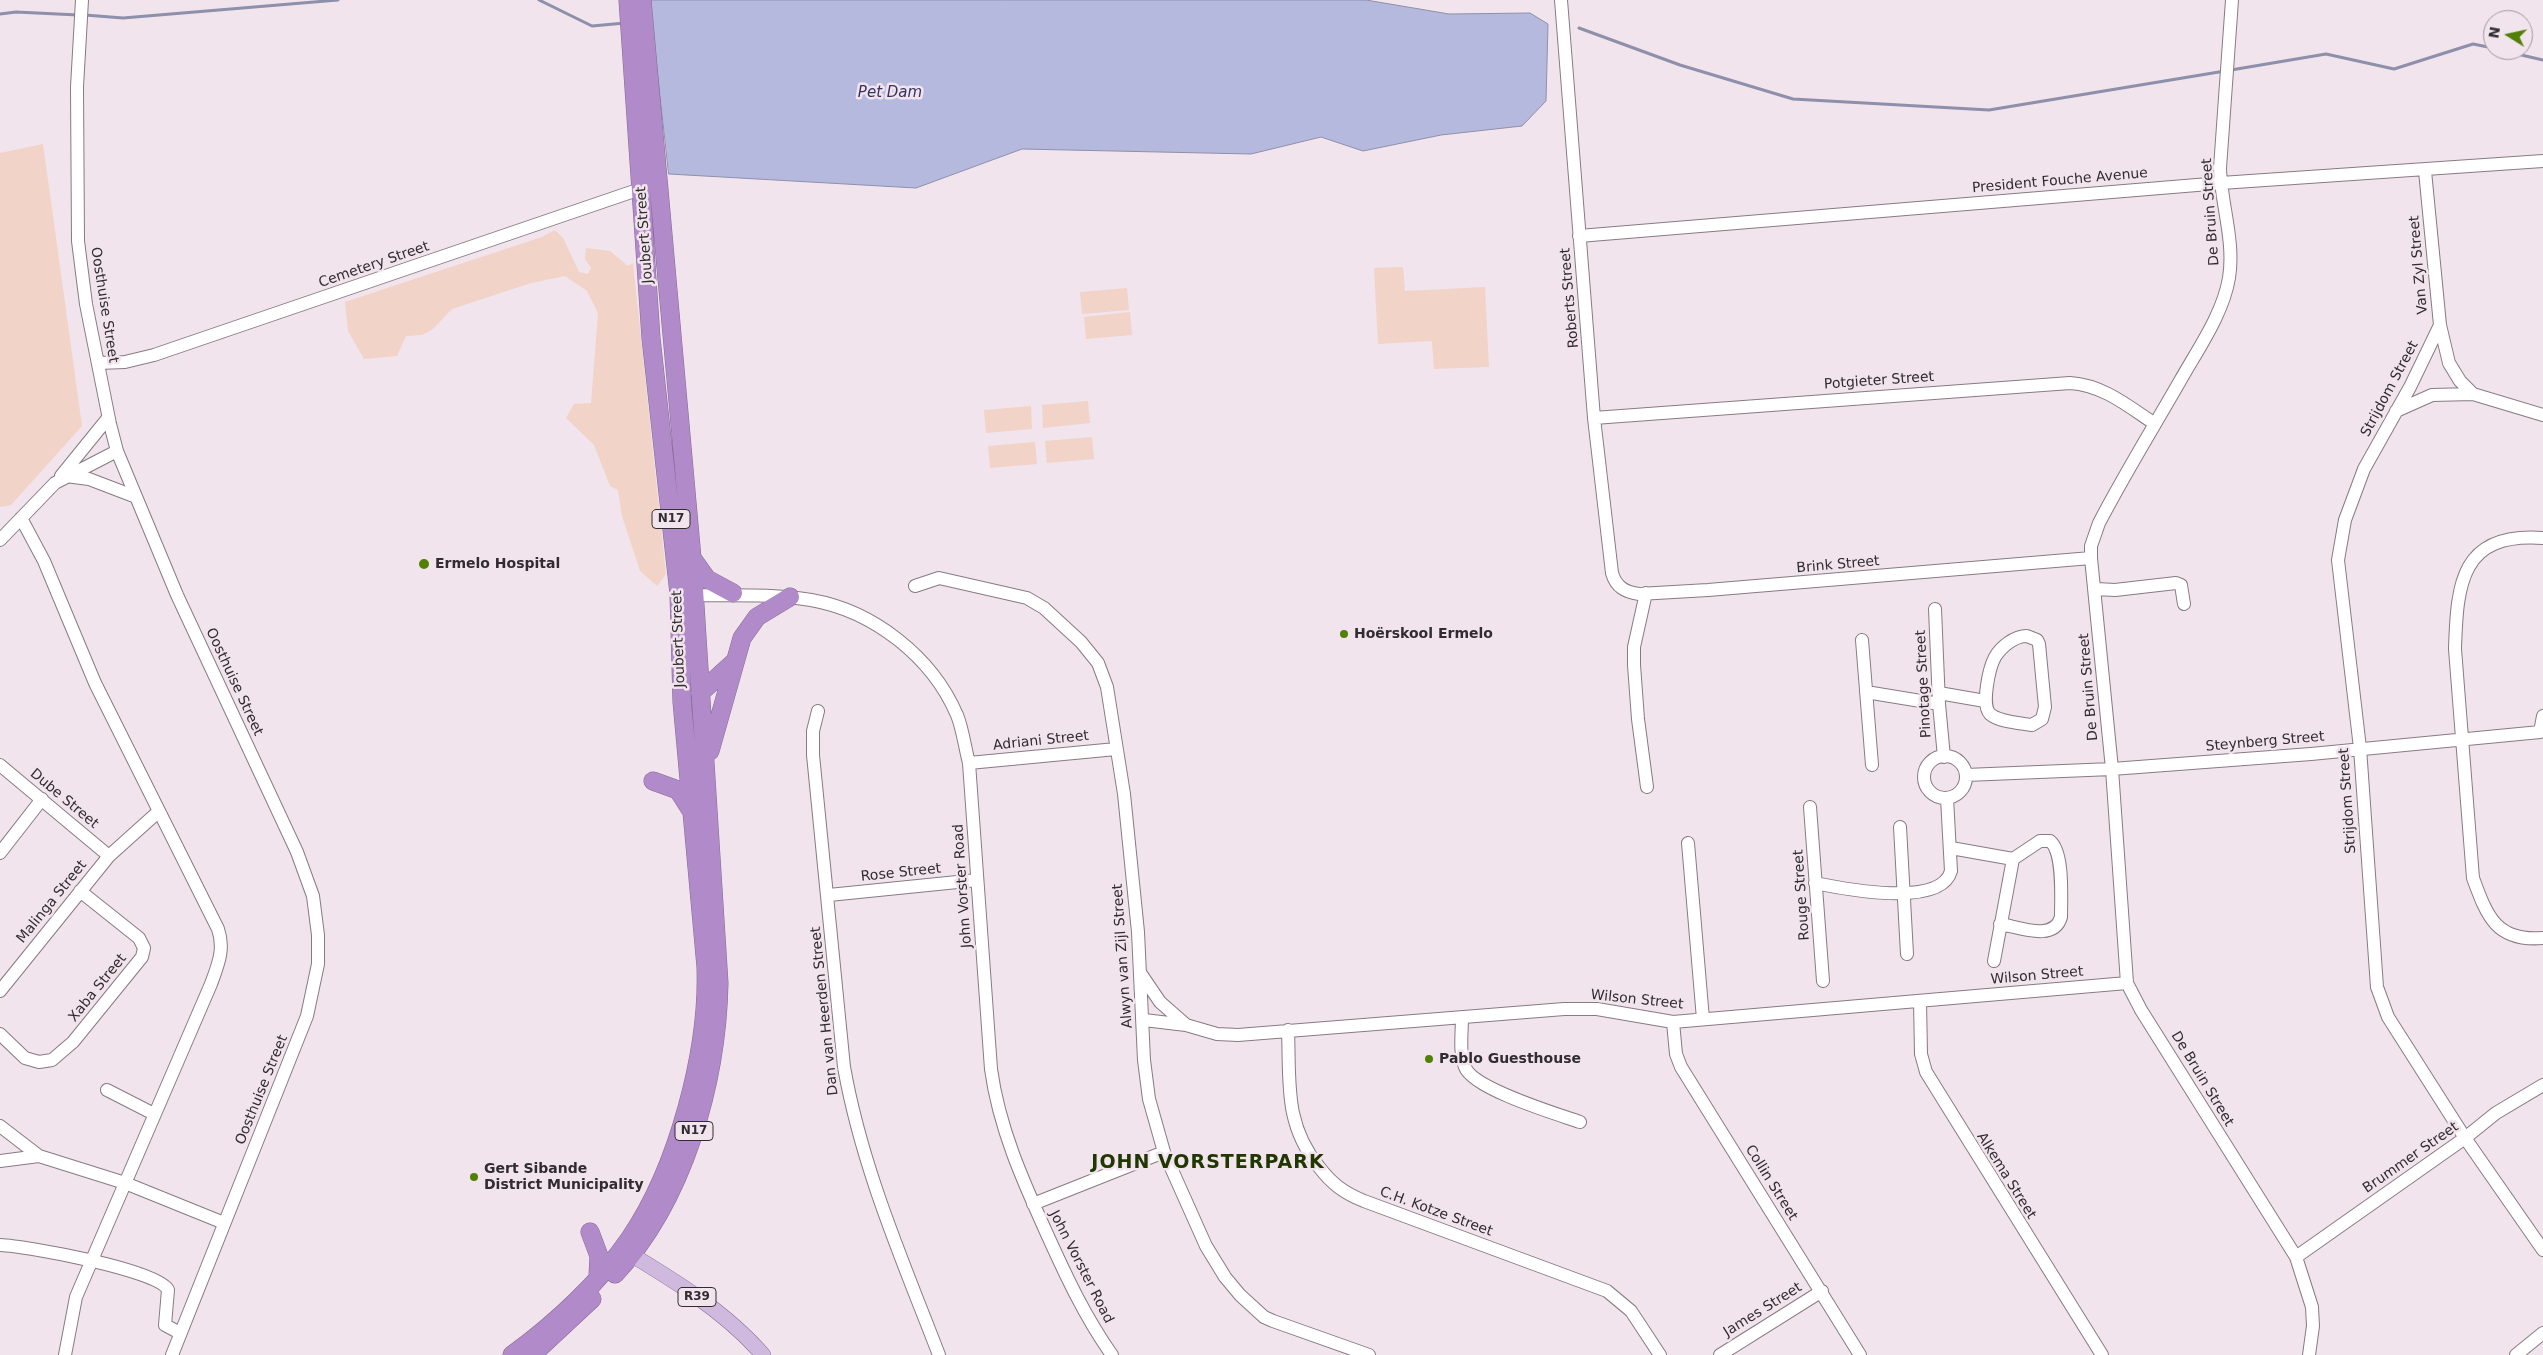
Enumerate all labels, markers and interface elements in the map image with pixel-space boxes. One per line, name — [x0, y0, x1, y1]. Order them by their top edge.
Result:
north arrow — [2483, 10, 2533, 60]
text: N — [2485, 25, 2503, 40]
water label: Pet Dam — [858, 84, 922, 102]
street label: De Bruin Street — [2199, 158, 2223, 266]
street label: President Fouche Avenue — [1971, 165, 2149, 197]
street label: Joubert Street — [633, 186, 657, 284]
street label: Van Zyl Street — [2406, 215, 2432, 315]
street label: Cemetery Street — [317, 238, 431, 292]
street label: Oosthuise Street — [87, 246, 121, 364]
street label: Roberts Street — [1557, 247, 1583, 349]
street label: Strijdom Street — [2358, 338, 2422, 440]
street label: Potgieter Street — [1823, 369, 1935, 393]
road number: N17 — [652, 509, 690, 528]
street label: Brink Street — [1796, 553, 1880, 577]
place label: Ermelo Hospital — [435, 556, 560, 572]
marker: Ermelo Hospital — [417, 557, 431, 571]
street label: Joubert Street — [669, 590, 689, 688]
street label: Oosthuise Street — [202, 625, 266, 739]
place label: Hoërskool Ermelo — [1354, 626, 1493, 642]
marker: Hoërskool Ermelo — [1338, 628, 1350, 640]
street label: Pinotage Street — [1913, 630, 1935, 738]
street label: De Bruin Street — [2076, 633, 2102, 741]
street label: Adriani Street — [992, 728, 1090, 754]
street label: Steynberg Street — [2205, 728, 2325, 756]
street label: Strijdom Street — [2336, 748, 2360, 854]
street label: Dube Street — [26, 766, 102, 832]
street label: John Vorster Road — [950, 823, 976, 949]
street label: Rouge Street — [1790, 849, 1814, 941]
street label: Malinga Street — [13, 857, 91, 947]
street label: Rose Street — [860, 860, 942, 886]
street label: Alwyn van Zijl Street — [1110, 883, 1136, 1029]
street label: Dan van Heerden Street — [808, 926, 842, 1096]
street label: Xaba Street — [65, 951, 131, 1025]
street label: Wilson Street — [1990, 964, 2084, 988]
street label: Wilson Street — [1590, 987, 1684, 1013]
street label: De Bruin Street — [2167, 1028, 2237, 1130]
street label: Oosthuise Street — [232, 1033, 292, 1147]
place label: Pablo Guesthouse — [1439, 1051, 1581, 1067]
marker: Pablo Guesthouse — [1423, 1053, 1435, 1065]
street label: Brummer Street — [2360, 1119, 2462, 1197]
road number: N17 — [675, 1122, 713, 1140]
street label: Alkema Street — [1973, 1130, 2039, 1222]
street label: Collin Street — [1741, 1142, 1801, 1224]
district label: JOHN VORSTERPARK — [1089, 1152, 1327, 1174]
place label: Gert Sibande District Municipality — [484, 1161, 644, 1194]
marker: Gert Sibande District Municipality — [468, 1171, 480, 1183]
street label: C.H. Kotze Street — [1377, 1184, 1495, 1240]
street label: John Vorster Road — [1045, 1208, 1117, 1326]
street label: James Street — [1721, 1279, 1805, 1341]
road number: R39 — [678, 1288, 716, 1306]

